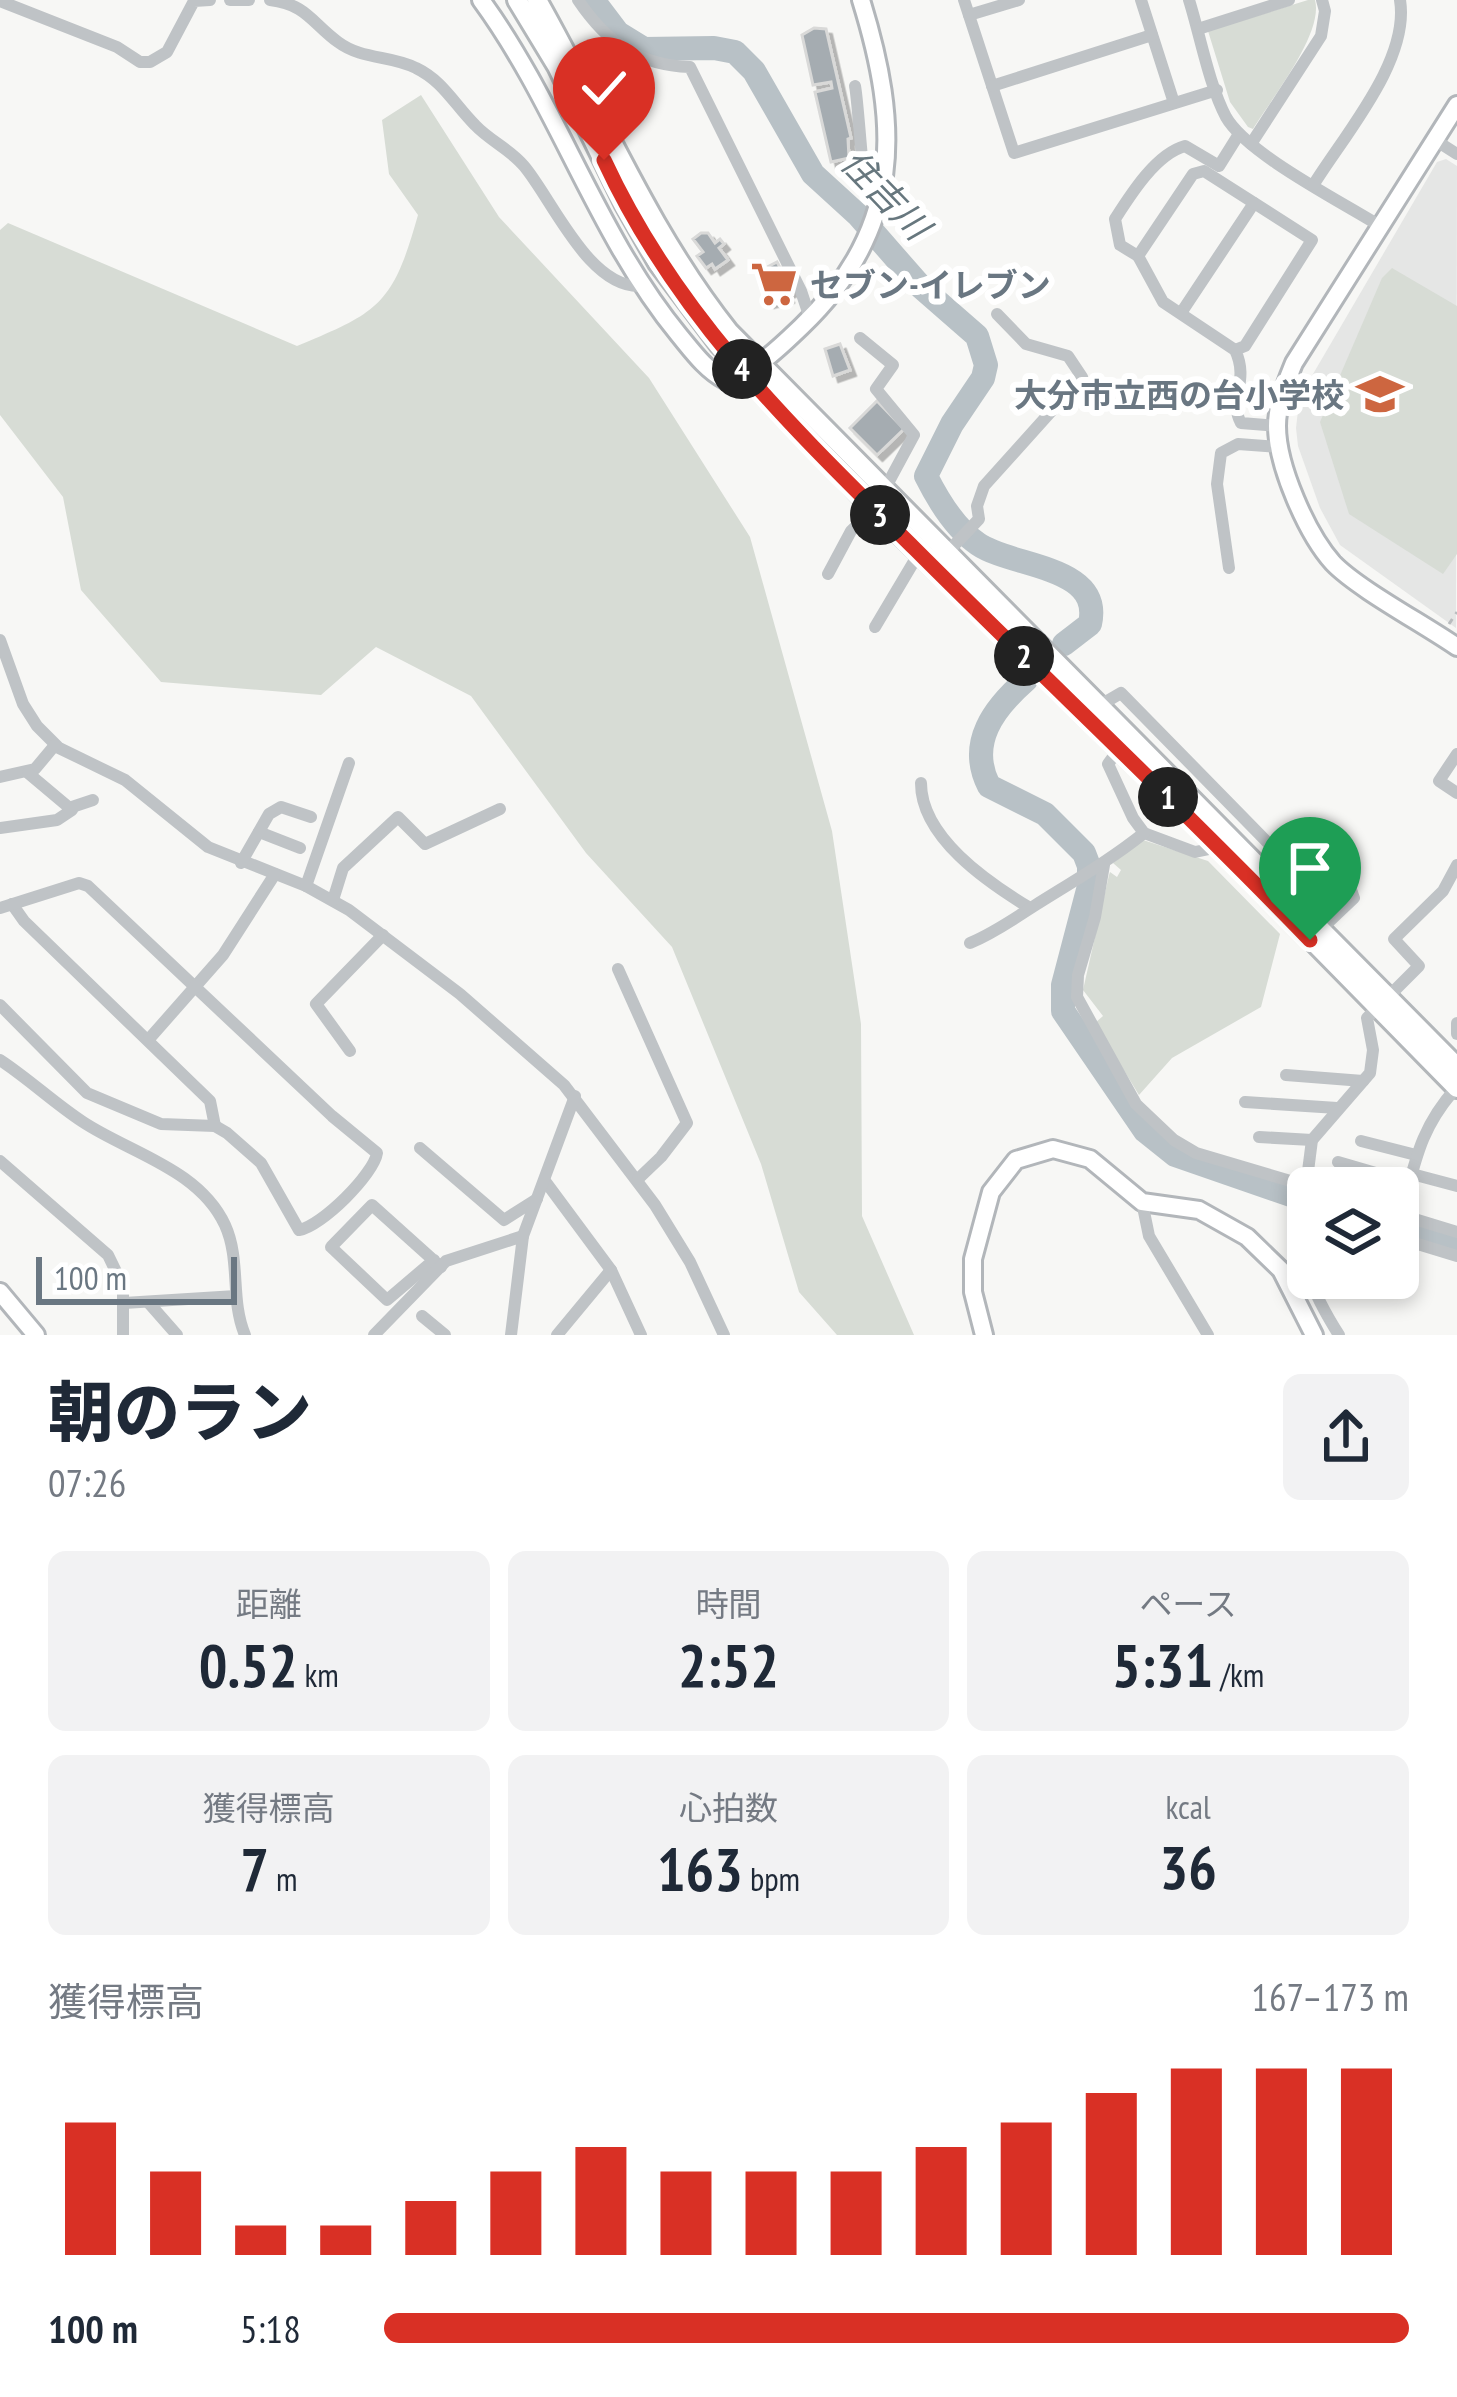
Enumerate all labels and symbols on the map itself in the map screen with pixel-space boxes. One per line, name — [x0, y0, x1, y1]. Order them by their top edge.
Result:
pin — [553, 37, 655, 160]
water label: 住吉川 — [832, 139, 943, 252]
supermarket icon: セブン-イレブン — [749, 259, 799, 309]
place label: セブン-イレブン — [810, 263, 1051, 306]
pin: 4 — [712, 339, 772, 399]
school or university icon: 大分市立西の台小学校 — [1355, 369, 1405, 419]
place label: 大分市立西の台小学校 — [1014, 373, 1344, 416]
pin: 3 — [850, 485, 910, 545]
pin: 2 — [994, 626, 1054, 686]
pin: 1 — [1138, 767, 1198, 827]
pin — [1259, 817, 1361, 940]
scale bar — [36, 1251, 237, 1304]

